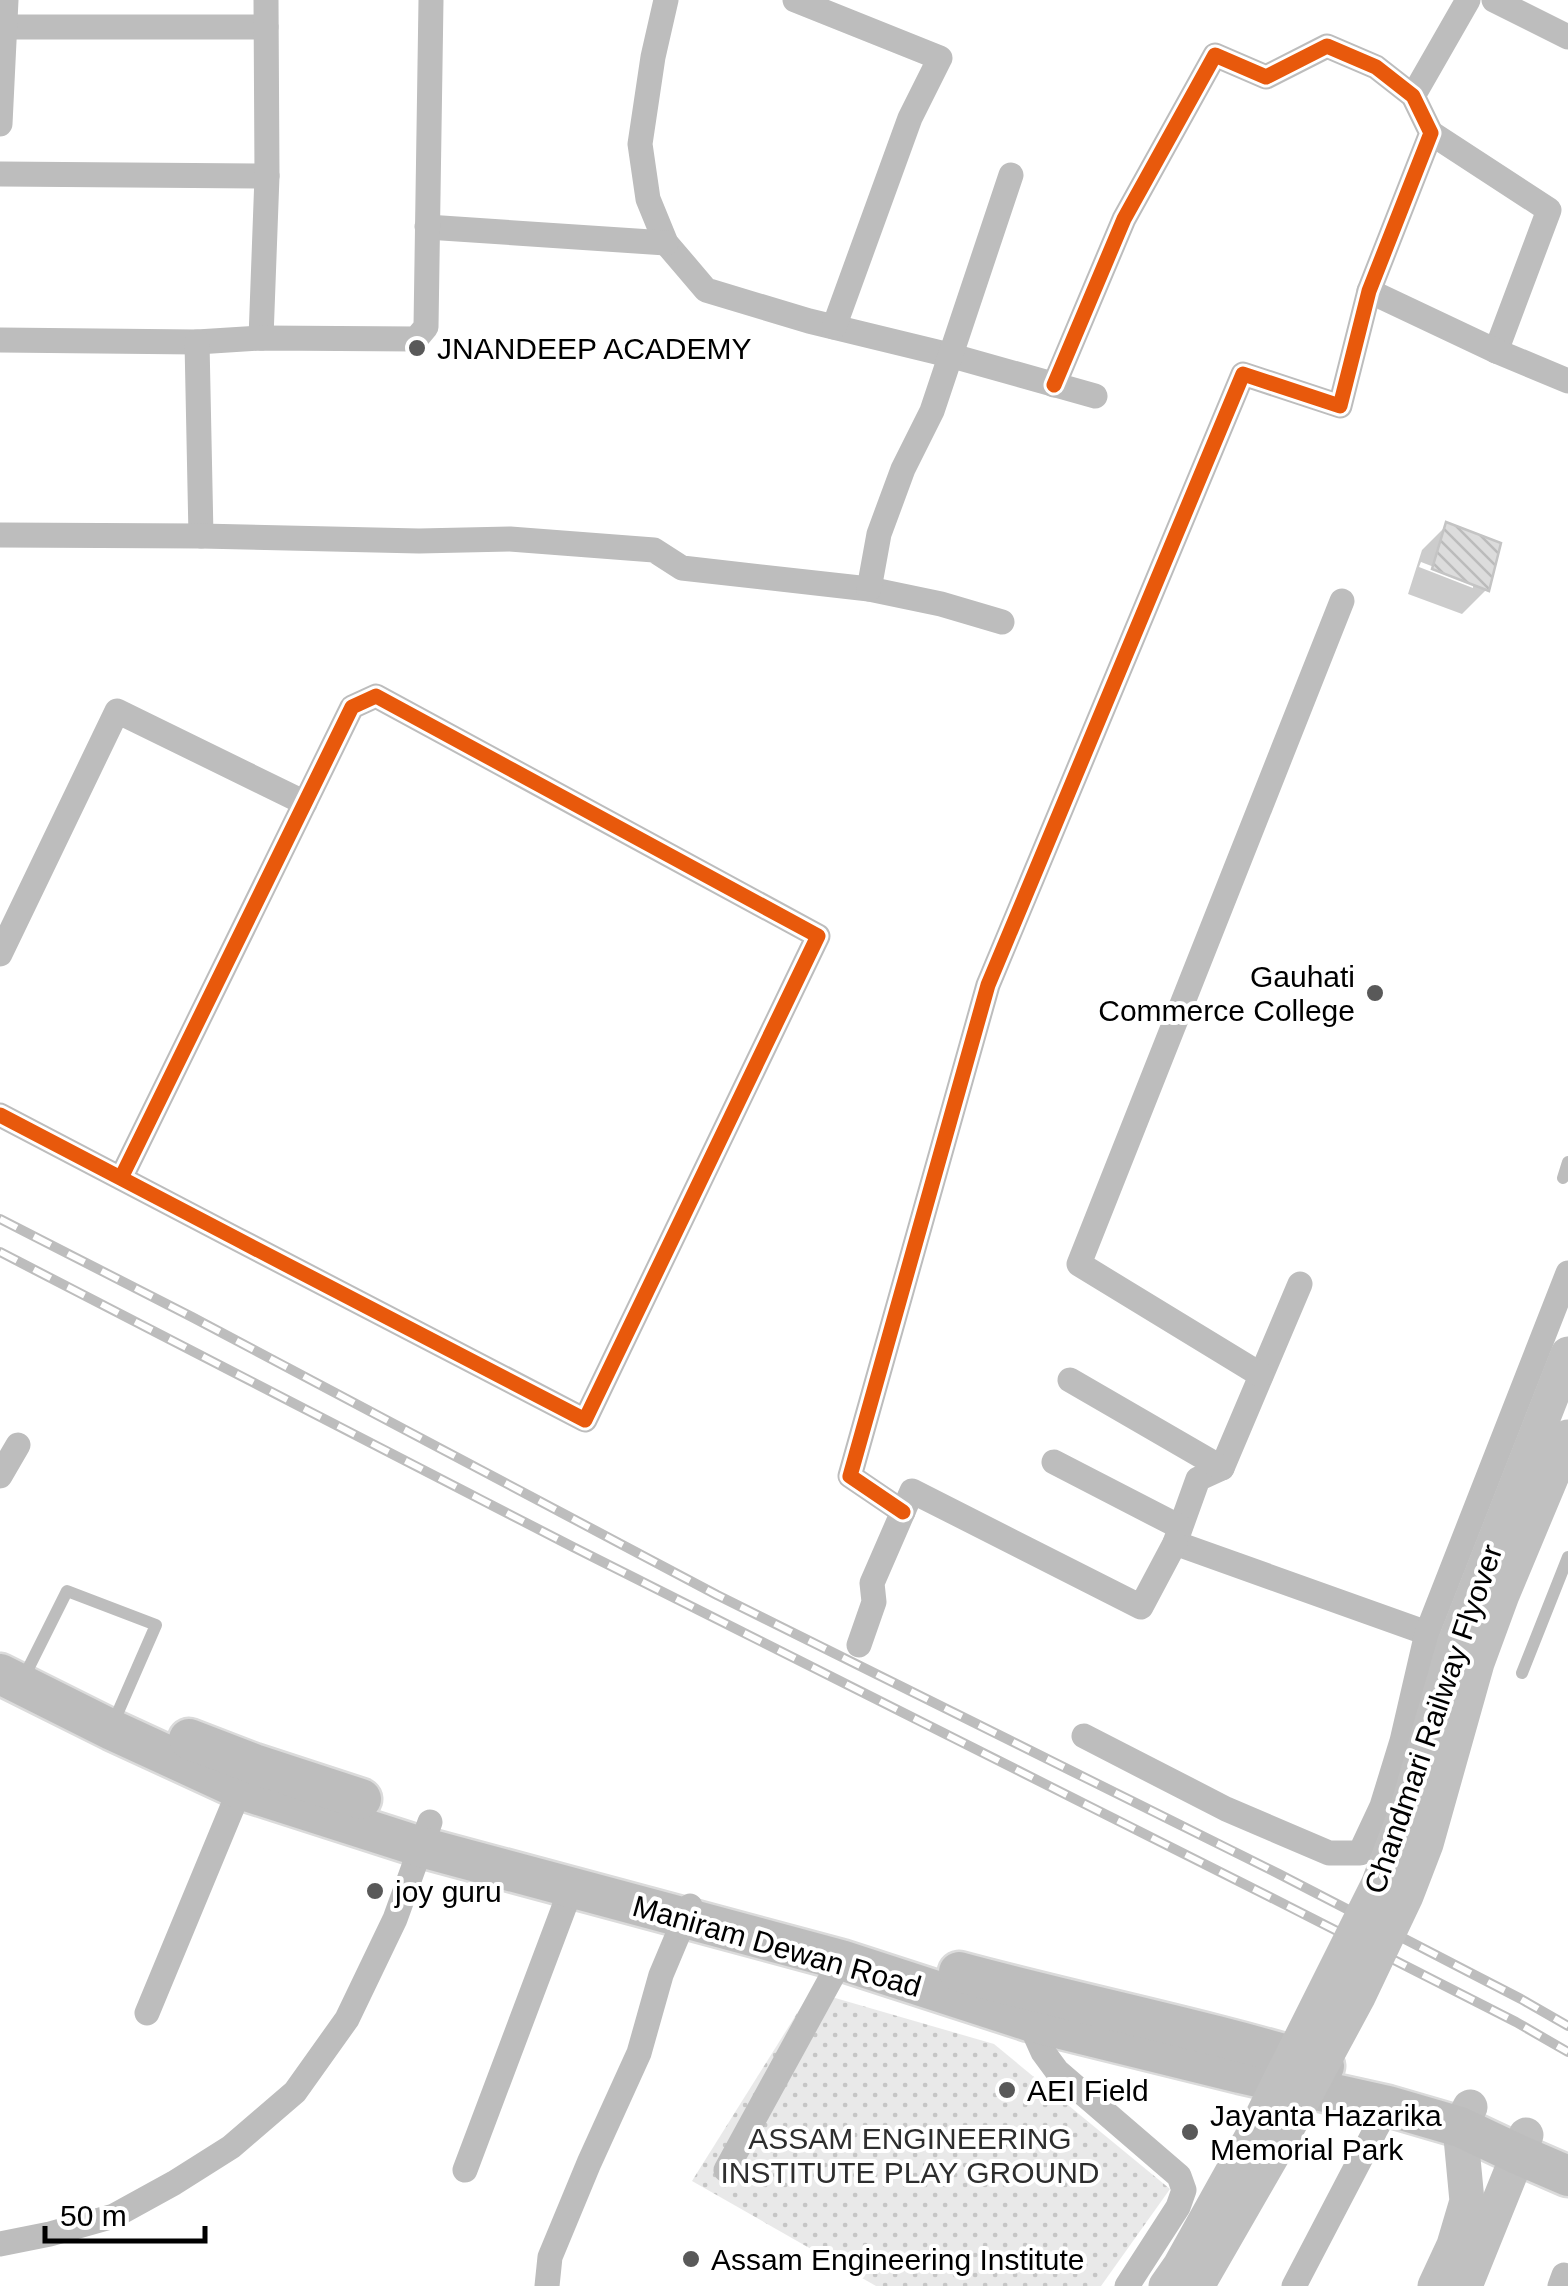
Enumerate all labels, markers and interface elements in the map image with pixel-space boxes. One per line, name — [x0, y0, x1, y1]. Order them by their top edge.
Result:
place label: JNANDEEP ACADEMY — [437, 332, 752, 365]
marker: JNANDEEP ACADEMY — [406, 337, 428, 359]
place label: Gauhati Commerce College — [1098, 960, 1355, 1027]
marker: Gauhati Commerce College — [1364, 982, 1386, 1004]
street label: Chandmari Railway Flyover — [1358, 1540, 1508, 1898]
place label: joy guru — [394, 1875, 502, 1908]
marker: joy guru — [364, 1880, 386, 1902]
street label: Maniram Dewan Road — [629, 1889, 925, 2003]
place label: AEI Field — [1027, 2074, 1149, 2107]
marker: AEI Field — [996, 2079, 1018, 2101]
place label: Jayanta Hazarika Memorial Park — [1210, 2099, 1442, 2166]
marker: Jayanta Hazarika Memorial Park — [1179, 2121, 1201, 2143]
park label: ASSAM ENGINEERING INSTITUTE PLAY GROUND — [721, 2122, 1099, 2189]
scale bar — [45, 2181, 205, 2243]
text: 50 m — [60, 2199, 127, 2232]
place label: Assam Engineering Institute — [711, 2243, 1085, 2276]
marker: Assam Engineering Institute — [680, 2248, 702, 2270]

